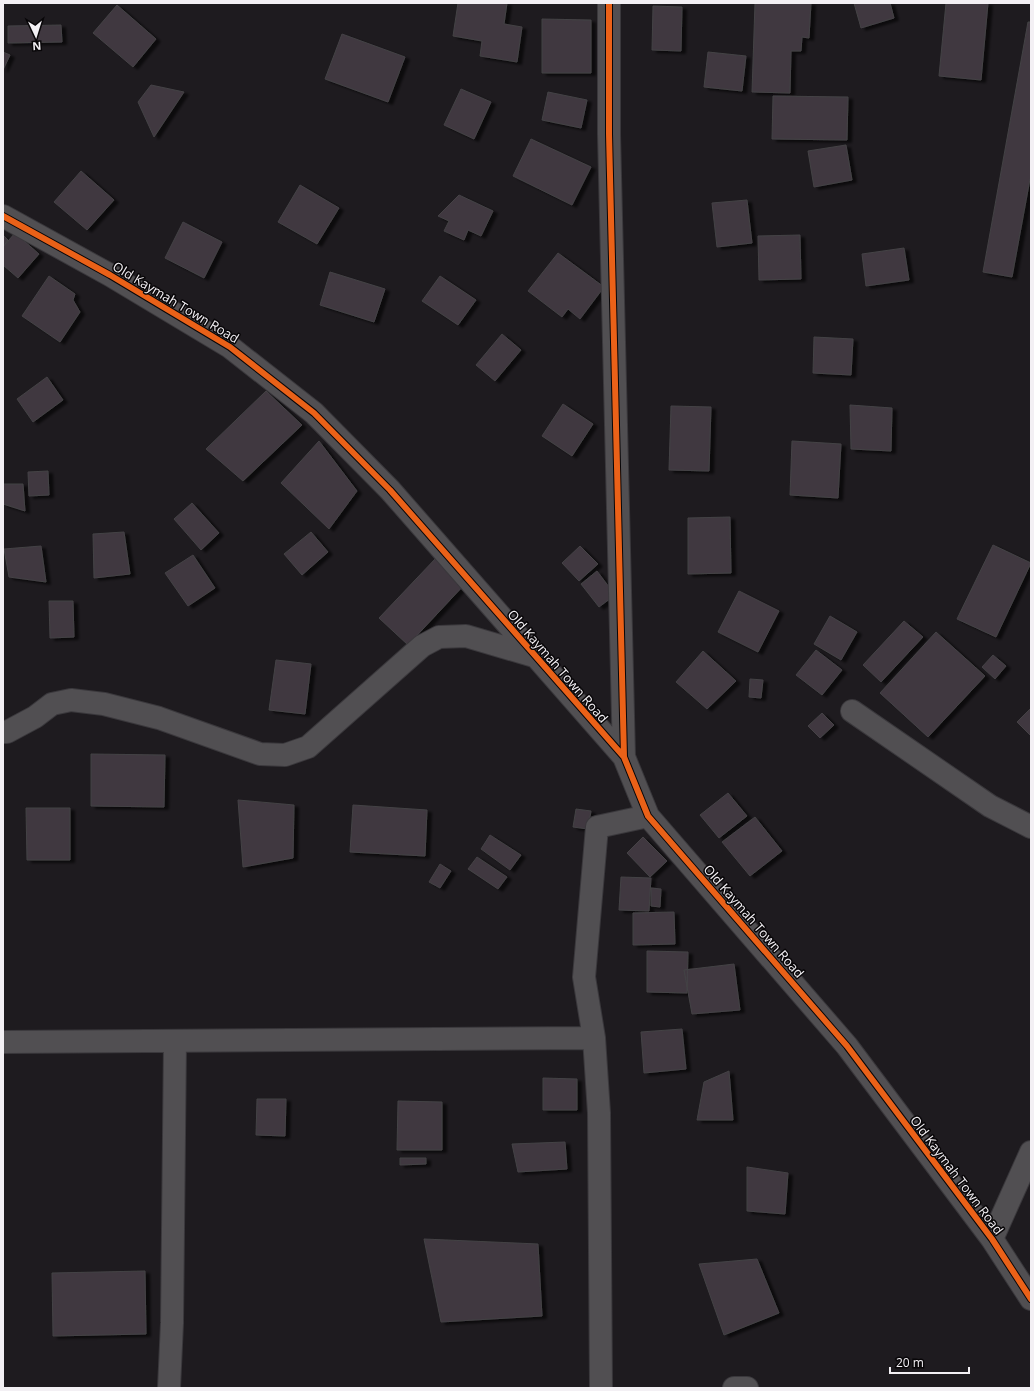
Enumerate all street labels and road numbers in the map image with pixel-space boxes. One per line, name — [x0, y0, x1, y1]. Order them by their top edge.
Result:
street label: Old Kaymah Town Road — [109, 257, 243, 347]
street label: Old Kaymah Town Road — [504, 606, 612, 726]
street label: Old Kaymah Town Road — [700, 861, 808, 981]
street label: Old Kaymah Town Road — [906, 1112, 1008, 1238]

